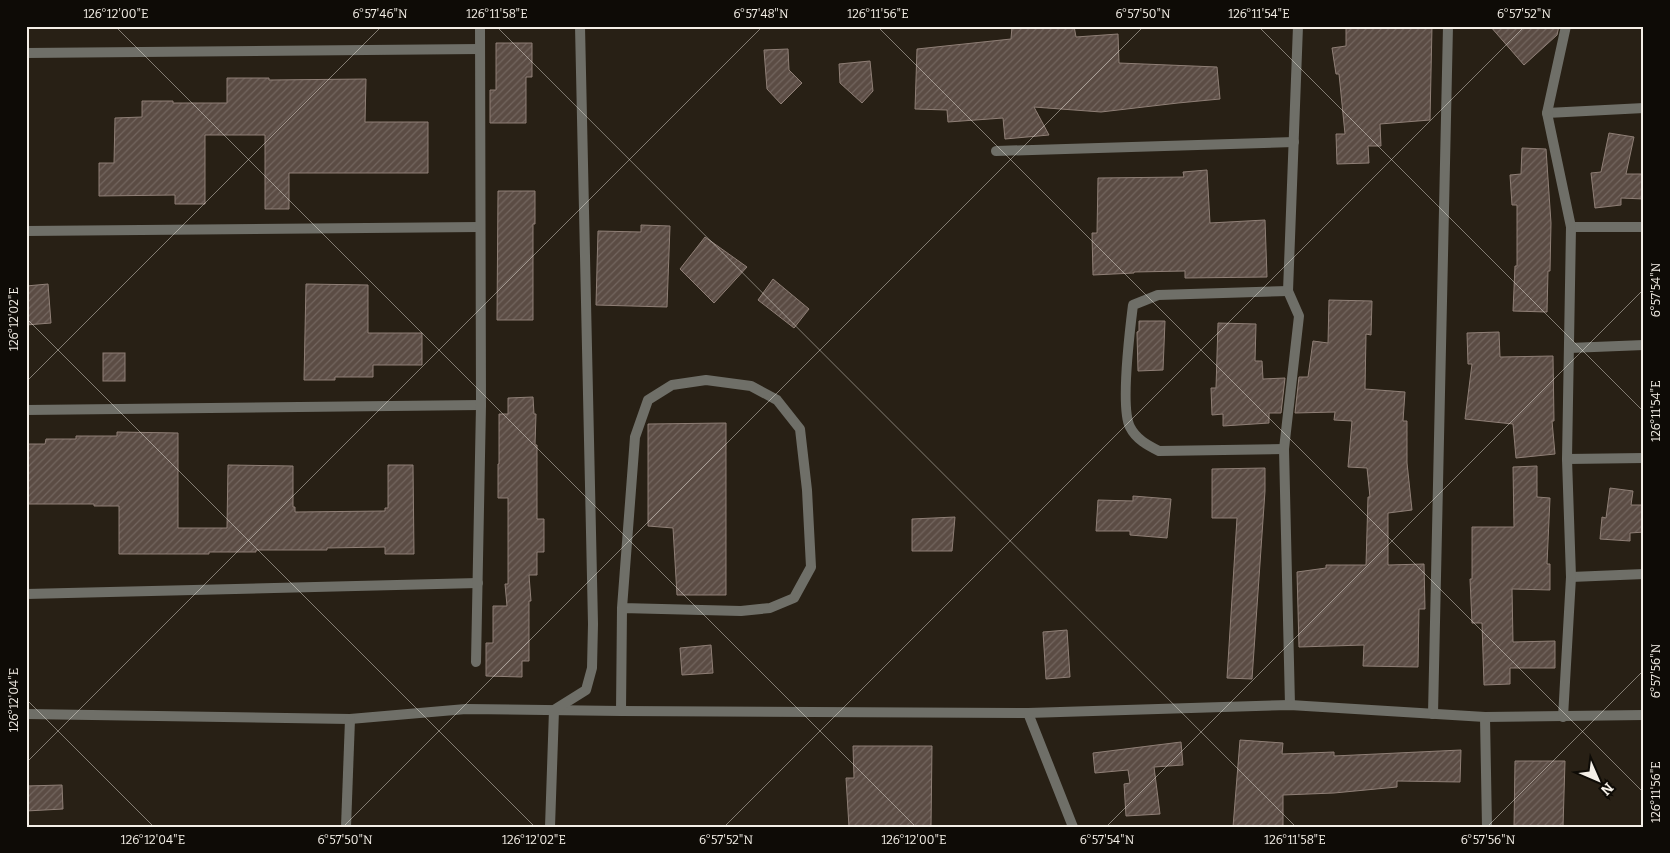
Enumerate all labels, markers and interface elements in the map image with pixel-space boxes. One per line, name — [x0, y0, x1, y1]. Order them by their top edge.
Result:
text: 126°12'00"E — [83, 7, 149, 21]
text: 6°57'46"N — [352, 7, 408, 21]
text: 126°11'58"E — [466, 7, 528, 21]
text: 6°57'48"N — [733, 7, 789, 21]
text: 126°11'56"E — [847, 7, 909, 21]
text: 6°57'50"N — [1115, 7, 1171, 21]
text: 126°11'54"E — [1228, 7, 1290, 21]
text: 6°57'52"N — [1497, 7, 1551, 21]
text: 6°57'54"N — [1649, 262, 1663, 317]
text: 126°12'02"E — [7, 287, 21, 351]
text: 126°11'54"E — [1649, 380, 1663, 442]
text: 6°57'56"N — [1649, 643, 1663, 698]
text: 126°12'04"E — [7, 668, 21, 732]
north arrow — [1572, 756, 1622, 806]
text: 126°11'56"E — [1649, 761, 1663, 823]
text: N — [1597, 779, 1617, 799]
text: 126°12'04"E — [121, 833, 185, 847]
text: 6°57'50"N — [317, 833, 373, 847]
text: 126°12'02"E — [502, 833, 566, 847]
text: 6°57'52"N — [699, 833, 753, 847]
text: 126°12'00"E — [881, 833, 947, 847]
text: 6°57'54"N — [1080, 833, 1135, 847]
text: 126°11'58"E — [1264, 833, 1326, 847]
text: 6°57'56"N — [1461, 833, 1516, 847]

